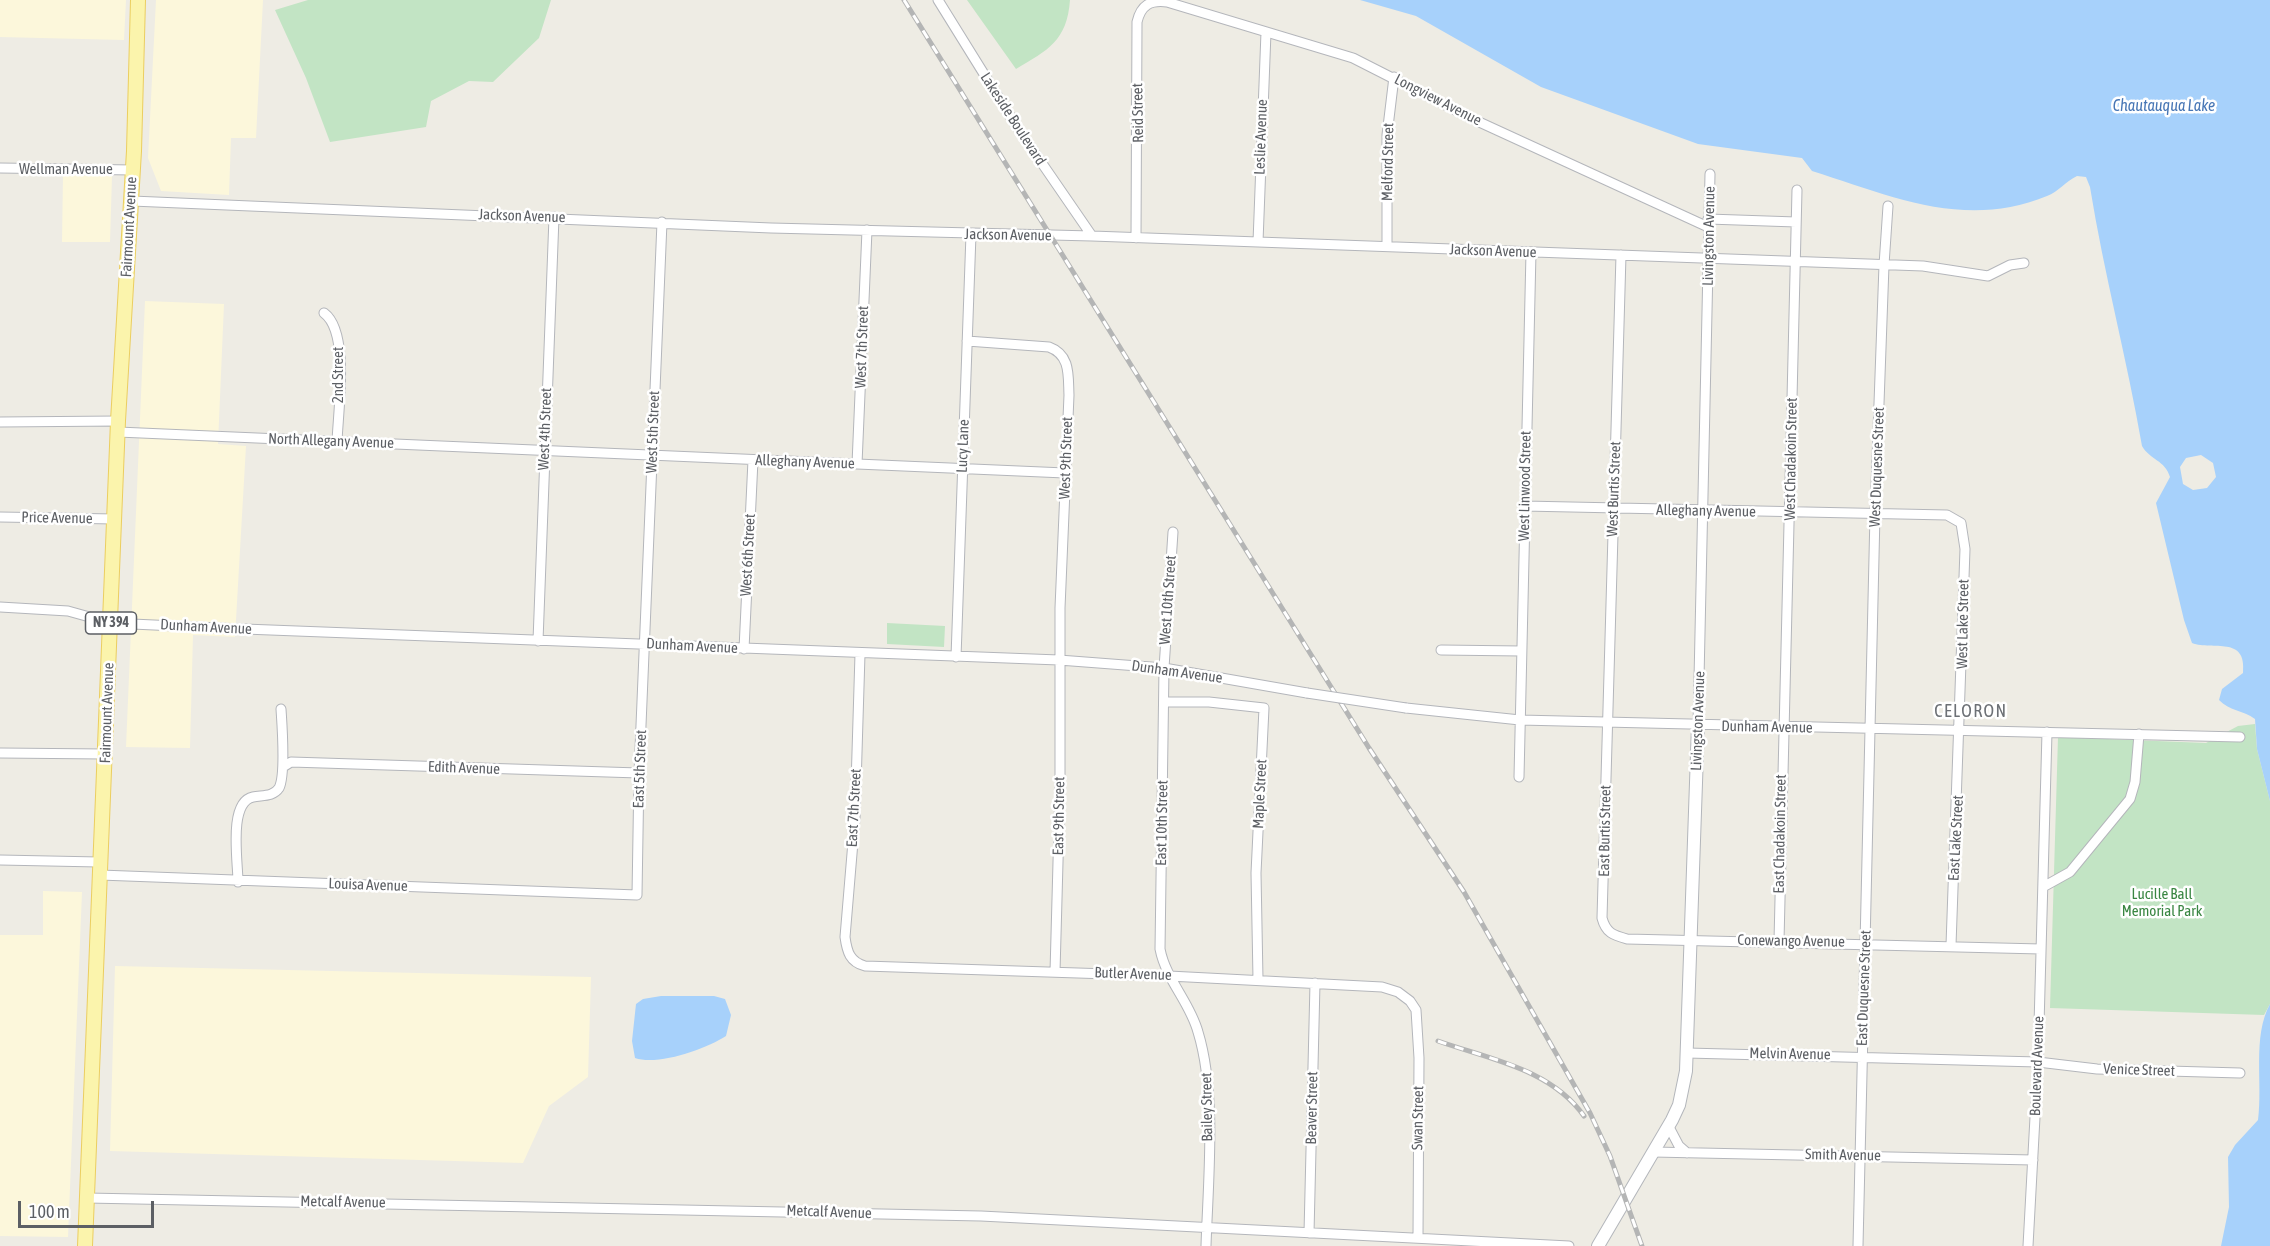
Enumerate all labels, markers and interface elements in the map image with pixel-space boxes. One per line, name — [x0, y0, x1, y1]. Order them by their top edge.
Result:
street label: Lakeside Boulevard — [976, 69, 1050, 169]
street label: Longview Avenue — [1391, 70, 1485, 130]
street label: Reid Street — [1128, 83, 1148, 143]
water label: Chautauqua Lake — [2113, 96, 2215, 116]
street label: Leslie Avenue — [1251, 99, 1271, 175]
street label: Melford Street — [1378, 123, 1398, 201]
street label: Wellman Avenue — [19, 160, 113, 178]
street label: Fairmount Avenue — [117, 176, 141, 278]
street label: Livingston Avenue — [1699, 186, 1719, 286]
street label: Jackson Avenue — [478, 205, 566, 227]
street label: Jackson Avenue — [964, 225, 1052, 245]
street label: Jackson Avenue — [1449, 240, 1537, 262]
street label: West 7th Street — [852, 305, 872, 389]
street label: 2nd Street — [329, 347, 347, 403]
street label: West 4th Street — [535, 387, 555, 471]
street label: West 5th Street — [643, 390, 663, 474]
street label: West Chadakoin Street — [1781, 397, 1801, 521]
street label: West Duquesne Street — [1866, 407, 1888, 527]
street label: West 9th Street — [1056, 416, 1076, 500]
street label: Lucy Lane — [953, 419, 973, 473]
street label: North Allegany Avenue — [268, 430, 394, 452]
street label: West Linwood Street — [1515, 431, 1535, 541]
street label: West Burtis Street — [1603, 441, 1625, 537]
street label: Alleghany Avenue — [755, 451, 855, 473]
street label: Alleghany Avenue — [1656, 501, 1756, 521]
street label: Price Avenue — [21, 508, 93, 528]
street label: West 6th Street — [737, 513, 759, 597]
street label: West 10th Street — [1156, 555, 1180, 645]
street label: West Lake Street — [1953, 579, 1973, 669]
road number: NY 394 — [86, 612, 136, 634]
street label: Dunham Avenue — [160, 616, 252, 638]
street label: Dunham Avenue — [646, 635, 738, 657]
street label: Dunham Avenue — [1130, 657, 1224, 687]
street label: Fairmount Avenue — [96, 662, 118, 764]
street label: Livingston Avenue — [1687, 671, 1709, 771]
district label: CELORON — [1934, 700, 2008, 722]
street label: Dunham Avenue — [1721, 717, 1813, 737]
street label: East 5th Street — [630, 729, 650, 809]
street label: Edith Avenue — [428, 758, 500, 778]
street label: Maple Street — [1249, 759, 1271, 829]
street label: East 7th Street — [843, 768, 865, 848]
street label: East Chadakoin Street — [1770, 774, 1790, 894]
street label: East 9th Street — [1049, 777, 1069, 855]
street label: East 10th Street — [1152, 780, 1172, 866]
street label: East Burtis Street — [1595, 785, 1615, 877]
street label: East Lake Street — [1945, 795, 1967, 881]
street label: Louisa Avenue — [328, 875, 408, 895]
park label: Lucille Ball Memorial Park — [2122, 885, 2202, 920]
street label: East Duquesne Street — [1853, 930, 1875, 1046]
street label: Conewango Avenue — [1737, 931, 1845, 951]
street label: Butler Avenue — [1094, 964, 1172, 984]
street label: Boulevard Avenue — [2026, 1016, 2048, 1116]
street label: Melvin Avenue — [1749, 1044, 1831, 1064]
street label: Venice Street — [2103, 1060, 2175, 1080]
street label: Beaver Street — [1302, 1071, 1322, 1145]
street label: Bailey Street — [1197, 1072, 1217, 1142]
street label: Swan Street — [1408, 1086, 1428, 1150]
street label: Smith Avenue — [1805, 1145, 1881, 1165]
scale bar — [21, 1189, 158, 1227]
street label: Metcalf Avenue — [300, 1192, 386, 1212]
text: 100 m — [29, 1201, 70, 1222]
street label: Metcalf Avenue — [786, 1202, 872, 1222]

